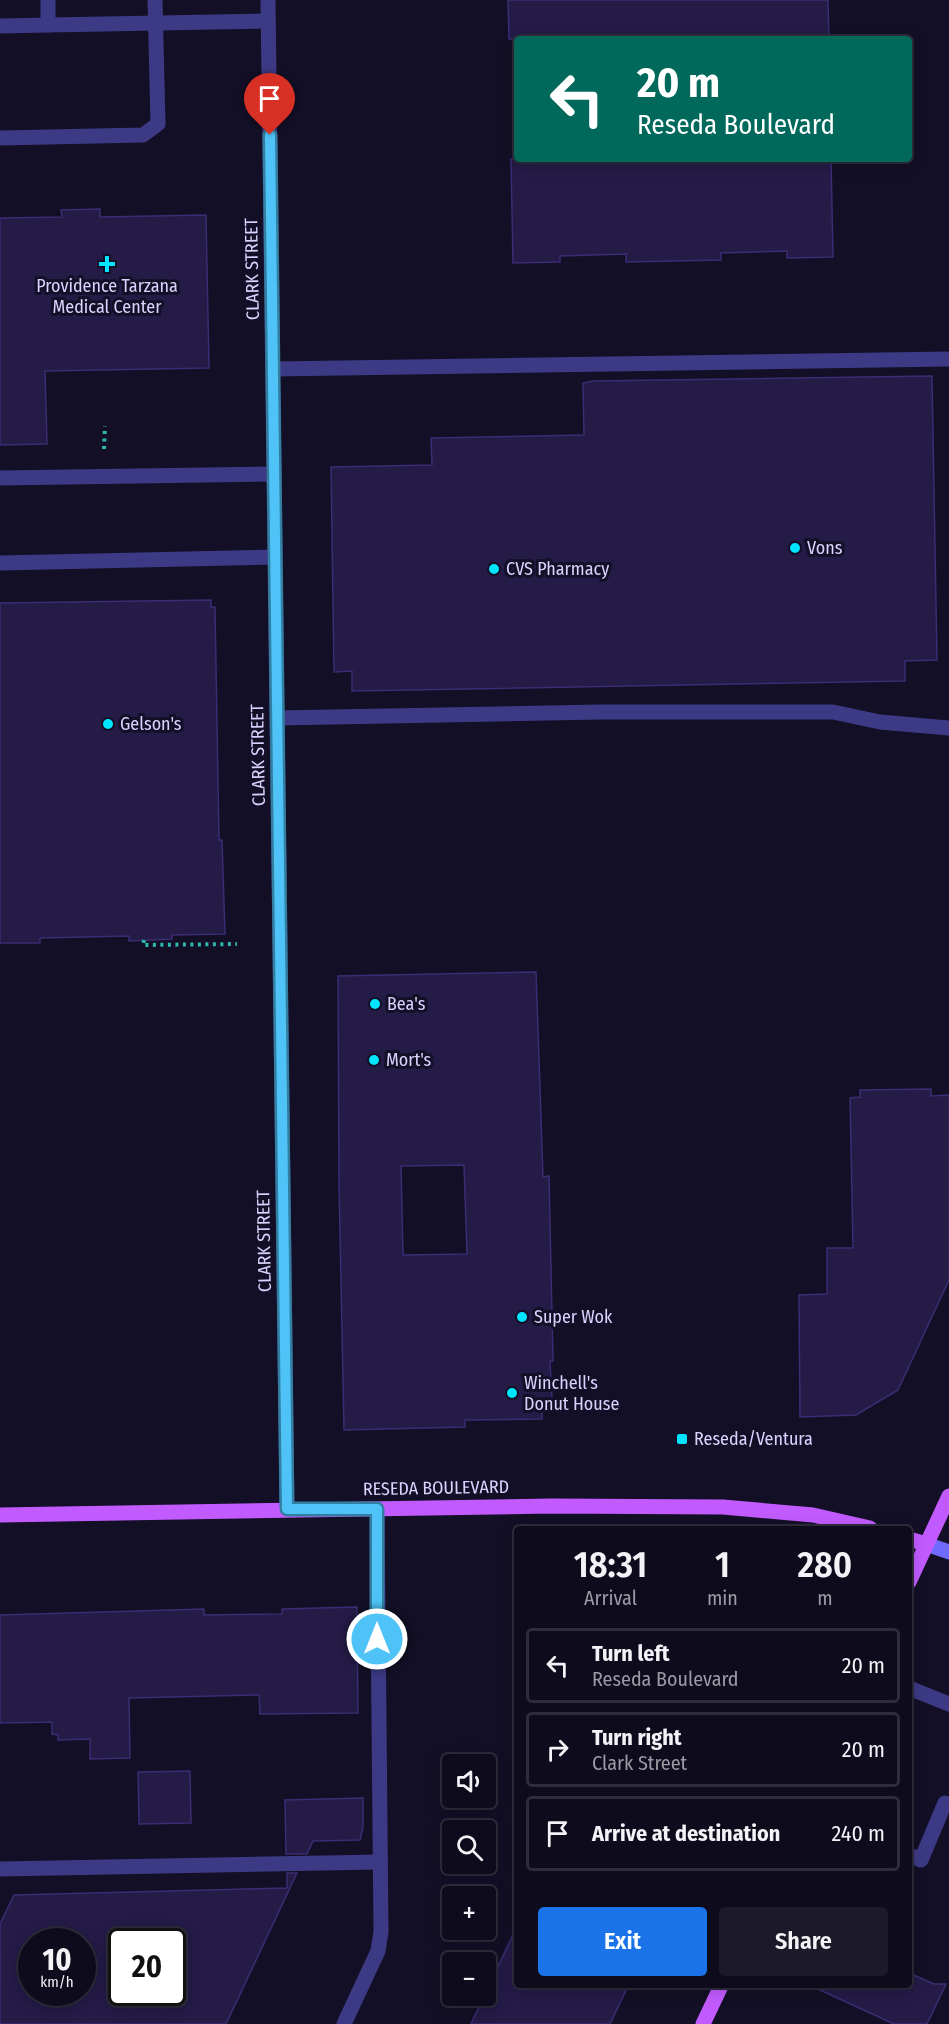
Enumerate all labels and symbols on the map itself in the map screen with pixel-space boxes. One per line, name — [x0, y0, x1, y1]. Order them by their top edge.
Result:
pin — [244, 73, 295, 135]
street label: CLARK STREET — [240, 217, 264, 320]
marker: Providence Tarzana Medical Center — [98, 255, 116, 273]
place label: Providence Tarzana Medical Center — [36, 275, 178, 318]
place label: Vons — [807, 537, 843, 559]
marker: Vons — [788, 541, 802, 555]
place label: CVS Pharmacy — [506, 558, 609, 580]
marker: CVS Pharmacy — [487, 562, 501, 576]
street label: CLARK STREET — [246, 703, 270, 806]
place label: Gelson's — [120, 713, 182, 735]
marker: Gelson's — [101, 717, 115, 731]
place label: Bea's — [387, 993, 426, 1015]
marker: Bea's — [368, 997, 382, 1011]
place label: Mort's — [386, 1049, 432, 1071]
marker: Mort's — [367, 1053, 381, 1067]
street label: CLARK STREET — [252, 1189, 276, 1292]
place label: Super Wok — [534, 1306, 613, 1328]
marker: Super Wok — [515, 1310, 529, 1324]
place label: Winchell's Donut House — [524, 1372, 619, 1415]
marker: Winchell's Donut House — [505, 1386, 519, 1400]
place label: Reseda/Ventura — [694, 1428, 813, 1450]
marker: Reseda/Ventura — [675, 1432, 689, 1446]
street label: RESEDA BOULEVARD — [363, 1476, 509, 1500]
position arrow — [345, 1607, 409, 1671]
speed limit sign: 20 — [108, 1928, 186, 2006]

